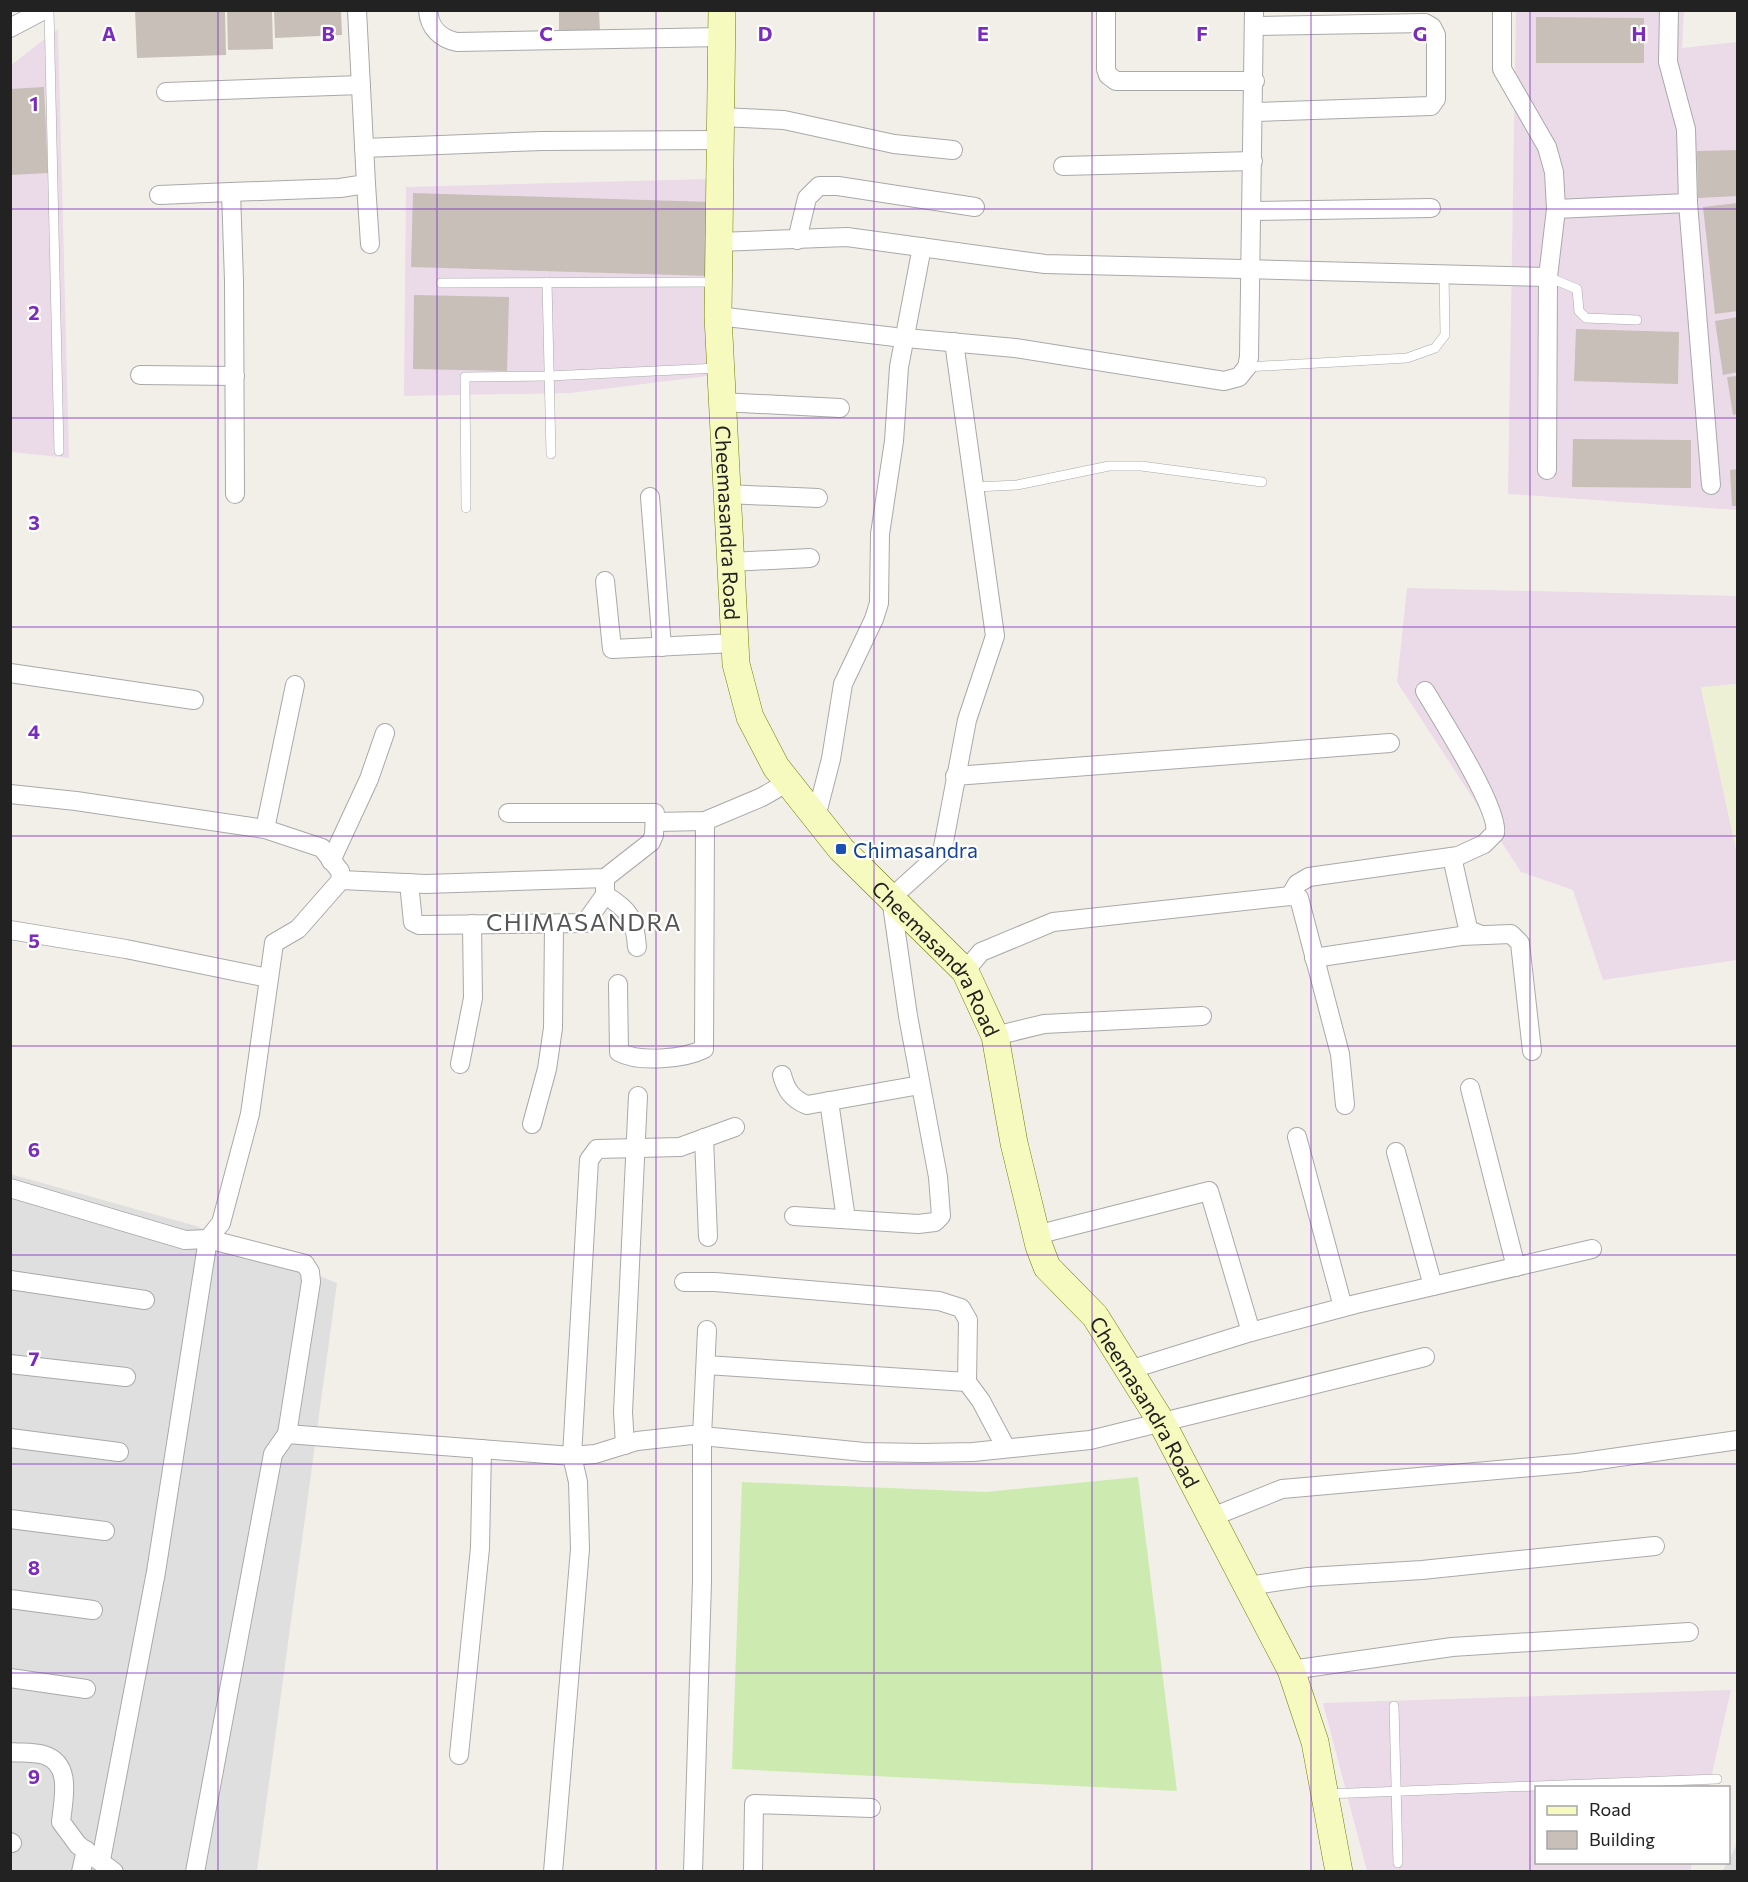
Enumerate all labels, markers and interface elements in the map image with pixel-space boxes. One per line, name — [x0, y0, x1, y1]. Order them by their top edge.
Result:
text: A — [102, 21, 116, 45]
text: B — [321, 21, 335, 45]
text: C — [539, 21, 553, 45]
text: D — [758, 21, 772, 45]
text: E — [977, 21, 989, 45]
text: F — [1196, 21, 1208, 45]
text: G — [1413, 21, 1427, 45]
text: H — [1632, 21, 1647, 45]
text: 1 — [29, 91, 39, 115]
text: 2 — [28, 300, 40, 324]
street label: Cheemasandra Road — [711, 425, 746, 621]
text: 3 — [28, 510, 40, 534]
text: 4 — [28, 719, 40, 743]
place label: Chimasandra — [853, 837, 978, 862]
marker: Chimasandra — [834, 842, 848, 856]
street label: Cheemasandra Road — [867, 875, 1006, 1040]
district label: CHIMASANDRA — [486, 907, 682, 936]
text: 5 — [28, 928, 40, 952]
text: 6 — [28, 1137, 40, 1161]
street label: Cheemasandra Road — [1085, 1311, 1206, 1491]
text: 7 — [29, 1346, 40, 1370]
text: 8 — [28, 1555, 40, 1579]
text: 9 — [28, 1764, 40, 1788]
legend — [1535, 1786, 1730, 1864]
text: Road — [1589, 1798, 1631, 1820]
text: Building — [1589, 1828, 1655, 1850]

